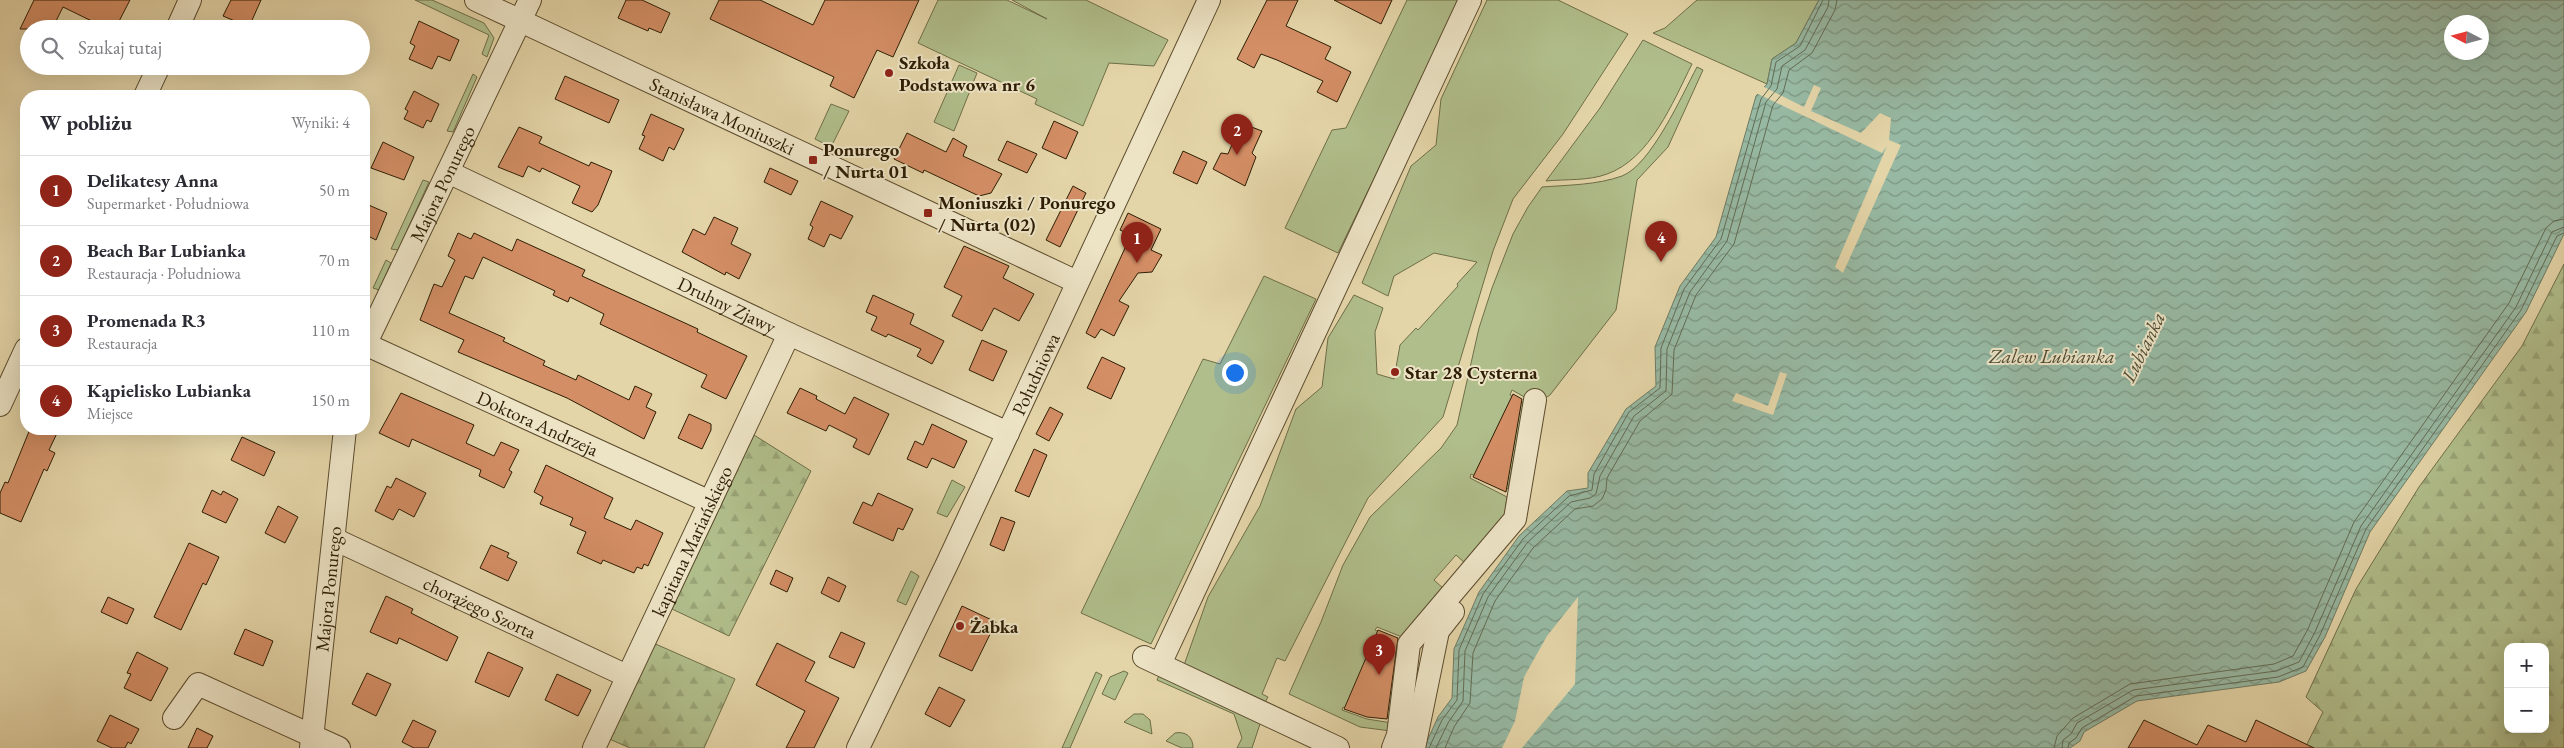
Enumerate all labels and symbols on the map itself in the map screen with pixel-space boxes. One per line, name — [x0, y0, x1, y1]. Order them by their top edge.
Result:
north arrow — [2444, 15, 2489, 60]
place label: Szkoła Podstawowa nr 6 — [899, 50, 1035, 97]
marker: Szkoła Podstawowa nr 6 — [883, 67, 895, 79]
street label: Stanisława Moniuszki — [646, 71, 799, 160]
pin: 2 — [1221, 114, 1253, 155]
street label: Majora Ponurego — [404, 121, 481, 246]
place label: Ponurego / Nurta 01 — [823, 137, 909, 184]
marker: Ponurego / Nurta 01 — [807, 154, 819, 166]
place label: Moniuszki / Ponurego / Nurta (02) — [938, 190, 1116, 237]
marker: Moniuszki / Ponurego / Nurta (02) — [922, 207, 934, 219]
pin: 4 — [1645, 221, 1677, 262]
pin: 1 — [1121, 222, 1153, 263]
street label: Druhny Zjawy — [674, 271, 781, 339]
water label: Lubianka — [2115, 308, 2171, 387]
street label: Południowa — [1005, 328, 1065, 419]
water label: Zalew Lubianka — [1988, 343, 2115, 369]
your location — [1222, 360, 1248, 386]
place label: Star 28 Cysterna — [1405, 360, 1538, 385]
marker: Star 28 Cysterna — [1389, 366, 1401, 378]
street label: Doktora Andrzeja — [473, 384, 603, 462]
street label: kapitana Mariańskiego — [645, 461, 738, 620]
street label: Majora Ponurego — [309, 525, 347, 653]
street label: chorążego Szorta — [419, 570, 541, 645]
place label: Żabka — [970, 614, 1019, 639]
marker: Żabka — [954, 620, 966, 632]
pin: 3 — [1363, 634, 1395, 675]

